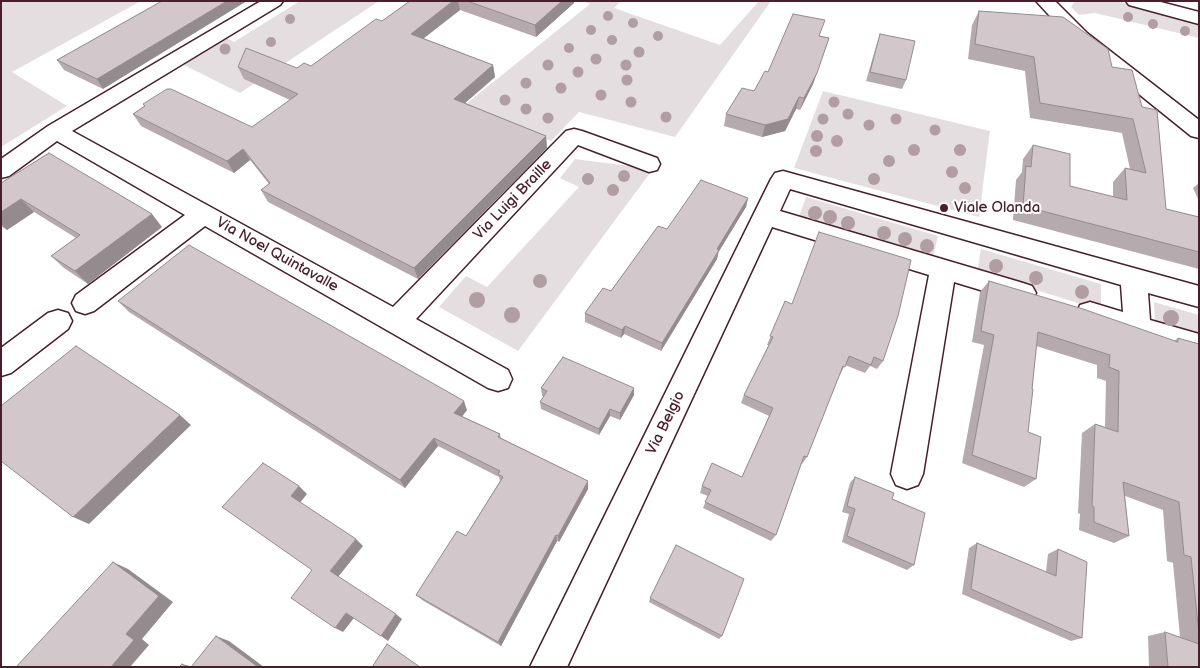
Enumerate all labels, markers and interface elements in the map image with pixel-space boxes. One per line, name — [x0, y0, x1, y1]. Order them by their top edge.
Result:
street label: Via Luigi Braille — [470, 156, 556, 244]
place label: Viale Olanda — [954, 199, 1040, 217]
marker: Viale Olanda — [938, 202, 950, 214]
street label: Via Noel Quintavalle — [213, 214, 341, 296]
street label: Via Belgio — [643, 388, 689, 458]

